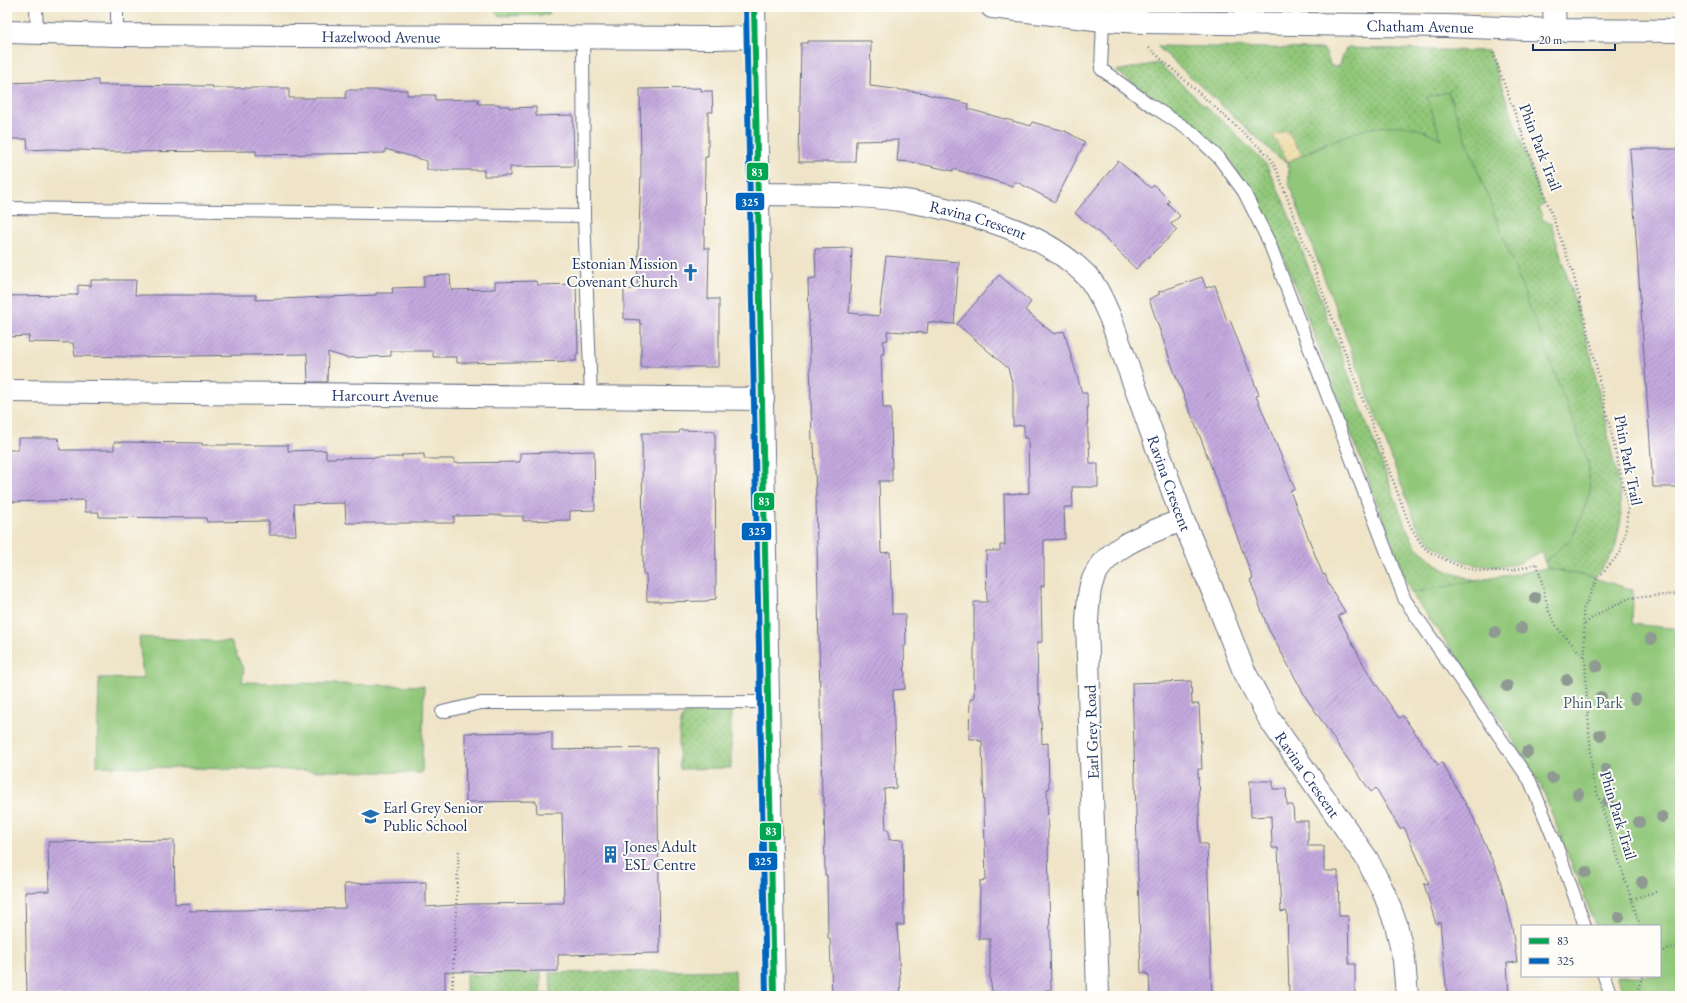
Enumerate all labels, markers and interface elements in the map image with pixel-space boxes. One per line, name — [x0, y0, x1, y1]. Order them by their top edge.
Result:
street label: Chatham Avenue — [1366, 15, 1474, 38]
street label: Hazelwood Avenue — [321, 26, 440, 48]
scale bar — [1533, 26, 1615, 52]
text: 20 m — [1539, 32, 1563, 48]
street label: Phin Park Trail — [1514, 101, 1567, 194]
line badge: 83 — [746, 162, 769, 181]
text: 83 — [751, 165, 763, 179]
line badge: 325 — [735, 192, 765, 211]
text: 325 — [741, 195, 759, 209]
street label: Ravina Crescent — [928, 196, 1030, 245]
place label: Estonian Mission Covenant Church — [566, 253, 679, 292]
church icon: Estonian Mission Covenant Church — [681, 262, 701, 282]
street label: Harcourt Avenue — [331, 384, 438, 407]
street label: Phin Park Trail — [1609, 413, 1648, 507]
street label: Ravina Crescent — [1142, 432, 1196, 534]
line badge: 83 — [753, 492, 775, 511]
text: 83 — [758, 494, 770, 508]
line badge: 325 — [741, 522, 772, 541]
text: 325 — [748, 524, 766, 538]
street label: Earl Grey Road — [1079, 684, 1104, 779]
park label: Phin Park — [1563, 692, 1623, 713]
street label: Ravina Crescent — [1270, 727, 1345, 822]
street label: Phin Park Trail — [1595, 768, 1642, 862]
place label: Earl Grey Senior Public School — [383, 797, 484, 836]
school or university icon: Earl Grey Senior Public School — [360, 806, 380, 826]
line badge: 83 — [759, 822, 782, 841]
text: 83 — [765, 824, 777, 838]
place label: Jones Adult ESL Centre — [622, 836, 697, 875]
building icon: Jones Adult ESL Centre — [601, 845, 621, 865]
line badge: 325 — [748, 852, 778, 871]
text: 325 — [754, 854, 772, 868]
legend — [1521, 925, 1661, 977]
text: 83 — [1557, 933, 1569, 949]
text: 325 — [1557, 953, 1575, 969]

